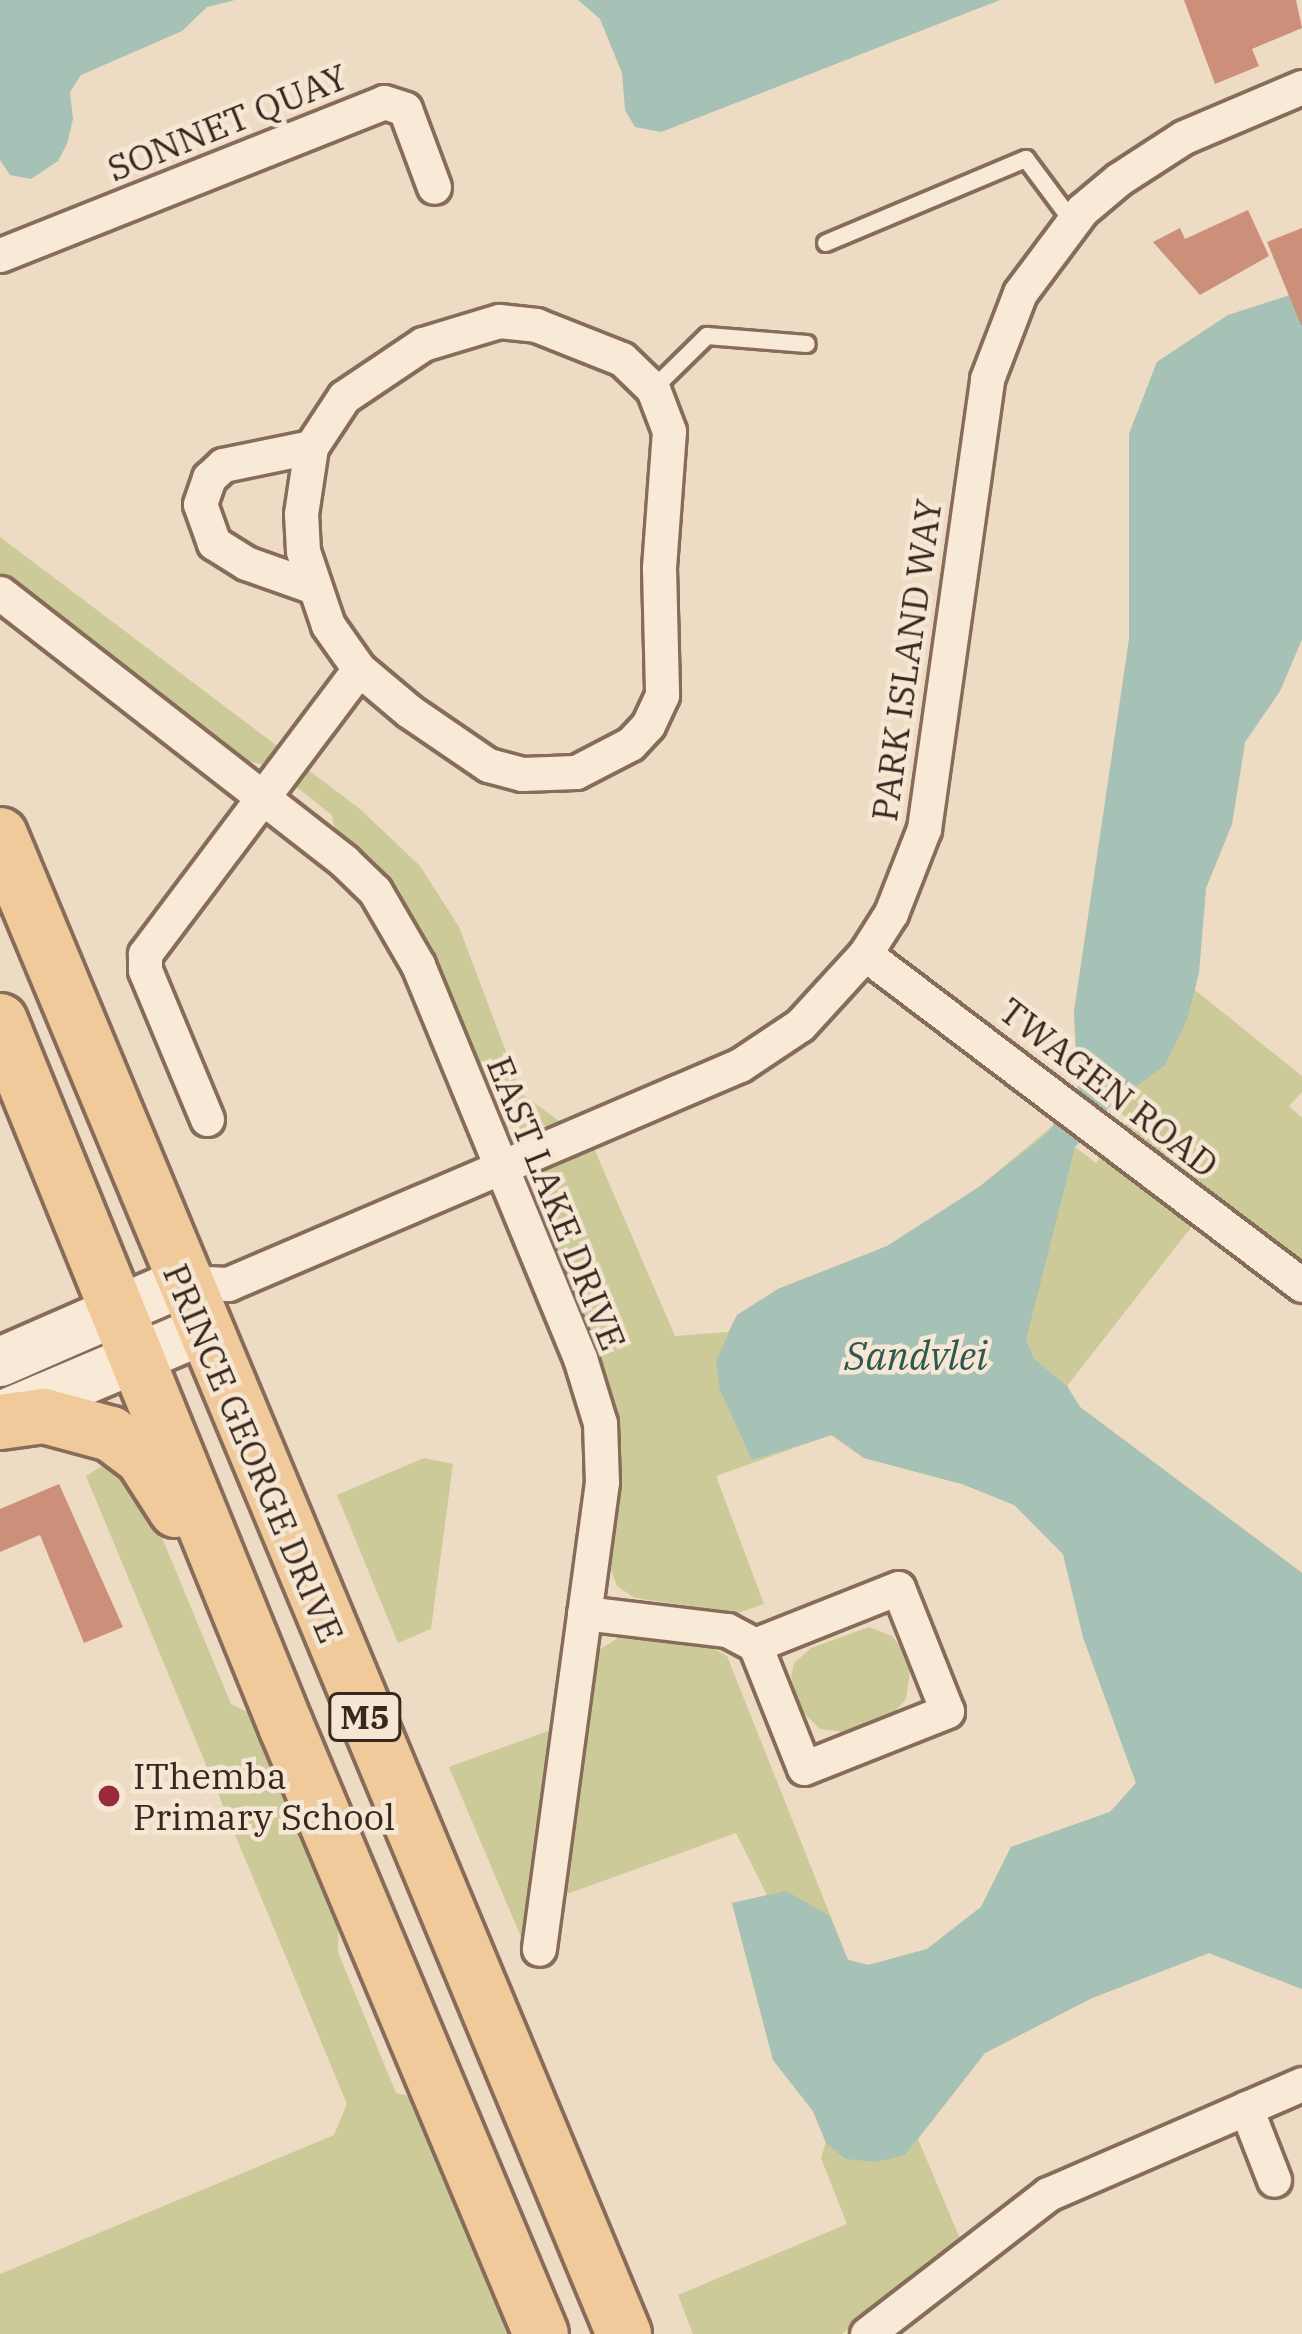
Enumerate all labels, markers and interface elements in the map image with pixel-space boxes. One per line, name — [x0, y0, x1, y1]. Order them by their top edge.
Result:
street label: SONNET QUAY — [101, 54, 353, 190]
street label: PARK ISLAND WAY — [862, 496, 950, 824]
street label: TWAGEN ROAD — [991, 988, 1227, 1186]
street label: EAST LAKE DRIVE — [478, 1050, 636, 1356]
street label: PRINCE GEORGE DRIVE — [155, 1257, 353, 1649]
water label: Sandvlei — [844, 1333, 988, 1379]
road number: M5 — [326, 1690, 404, 1744]
place label: IThemba Primary School — [133, 1753, 395, 1838]
marker: IThemba Primary School — [96, 1783, 122, 1809]

